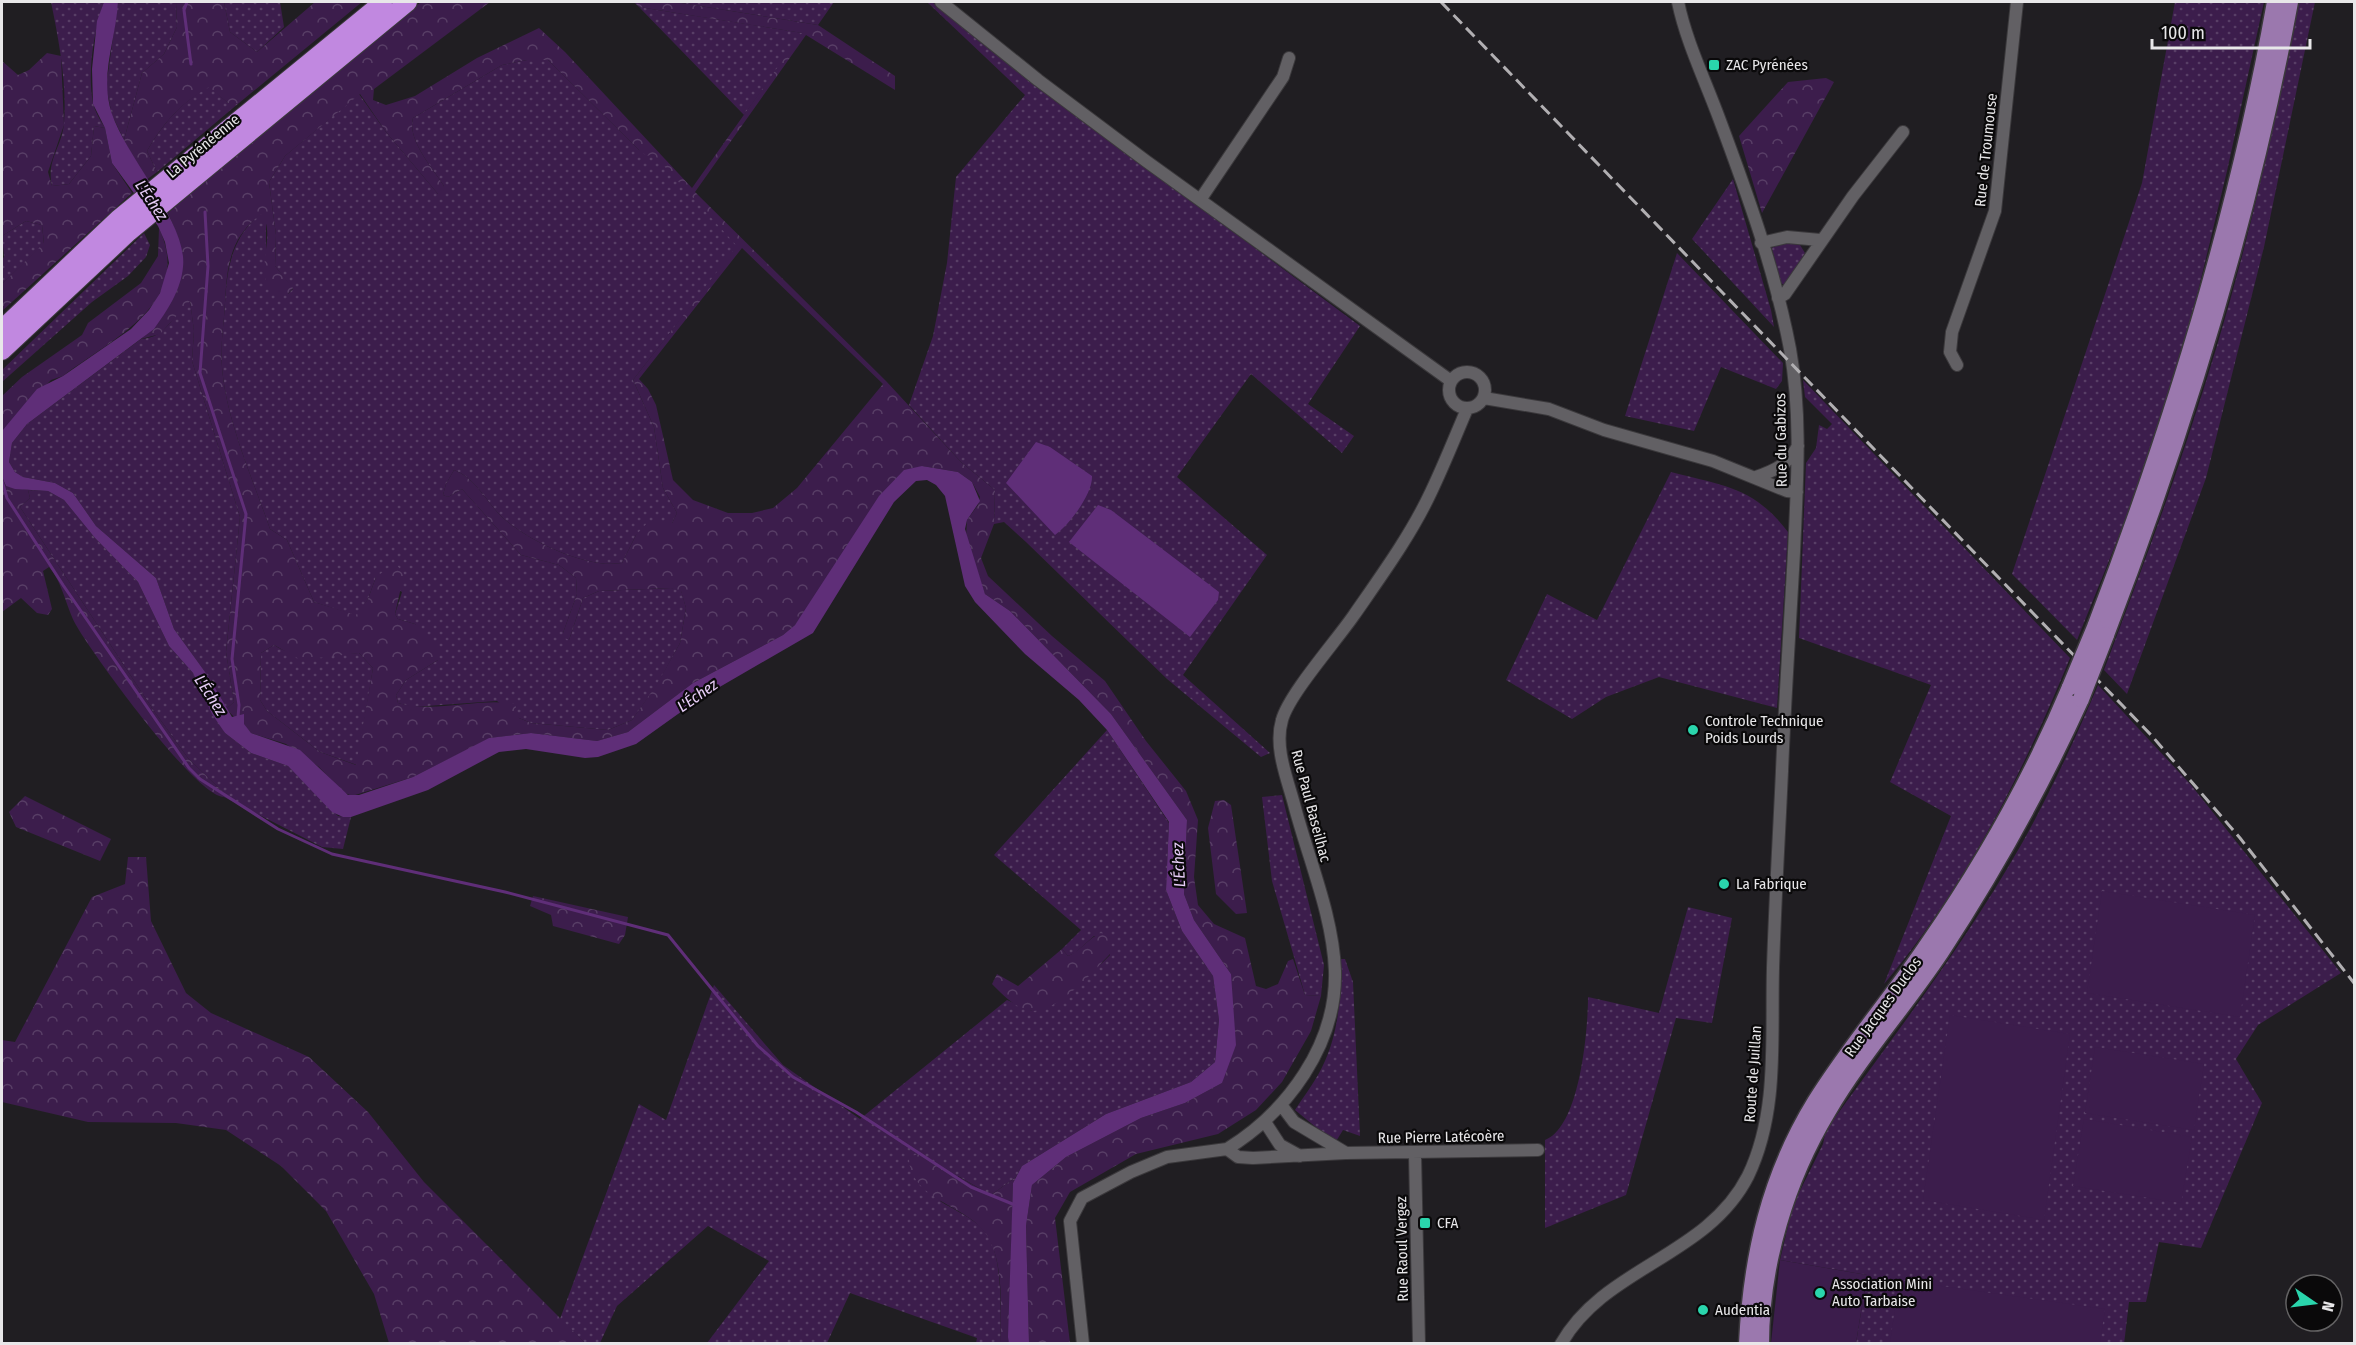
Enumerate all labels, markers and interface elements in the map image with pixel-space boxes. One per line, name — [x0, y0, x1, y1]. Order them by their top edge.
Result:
scale bar — [2152, 12, 2310, 50]
text: 100 m — [2161, 22, 2205, 44]
place label: ZAC Pyrénées — [1726, 56, 1808, 74]
marker: ZAC Pyrénées — [1707, 58, 1721, 72]
street label: Rue de Troumouse — [1971, 92, 2001, 208]
street label: La Pyrénéenne — [163, 110, 243, 182]
water label: L'Échez — [131, 176, 173, 225]
street label: Rue du Gabizos — [1771, 393, 1791, 487]
water label: L'Échez — [190, 671, 232, 720]
water label: L'Échez — [673, 674, 722, 716]
place label: Controle Technique Poids Lourds — [1705, 712, 1823, 747]
marker: Controle Technique Poids Lourds — [1686, 723, 1700, 737]
street label: Rue Paul Baseilhac — [1287, 748, 1335, 865]
water label: L'Échez — [1167, 841, 1189, 888]
place label: La Fabrique — [1736, 875, 1807, 893]
marker: La Fabrique — [1717, 877, 1731, 891]
street label: Rue Jacques Duclos — [1841, 954, 1925, 1060]
street label: Route de Juillan — [1741, 1025, 1765, 1123]
street label: Rue Pierre Latécoère — [1378, 1127, 1504, 1147]
street label: Rue Raoul Vergez — [1392, 1196, 1412, 1302]
place label: CFA — [1437, 1214, 1458, 1232]
marker: CFA — [1418, 1216, 1432, 1230]
north arrow — [2284, 1273, 2344, 1333]
place label: Association Mini Auto Tarbaise — [1832, 1275, 1932, 1310]
marker: Association Mini Auto Tarbaise — [1813, 1286, 1827, 1300]
text: N — [2318, 1300, 2338, 1313]
place label: Audentia — [1715, 1301, 1770, 1319]
marker: Audentia — [1696, 1303, 1710, 1317]

